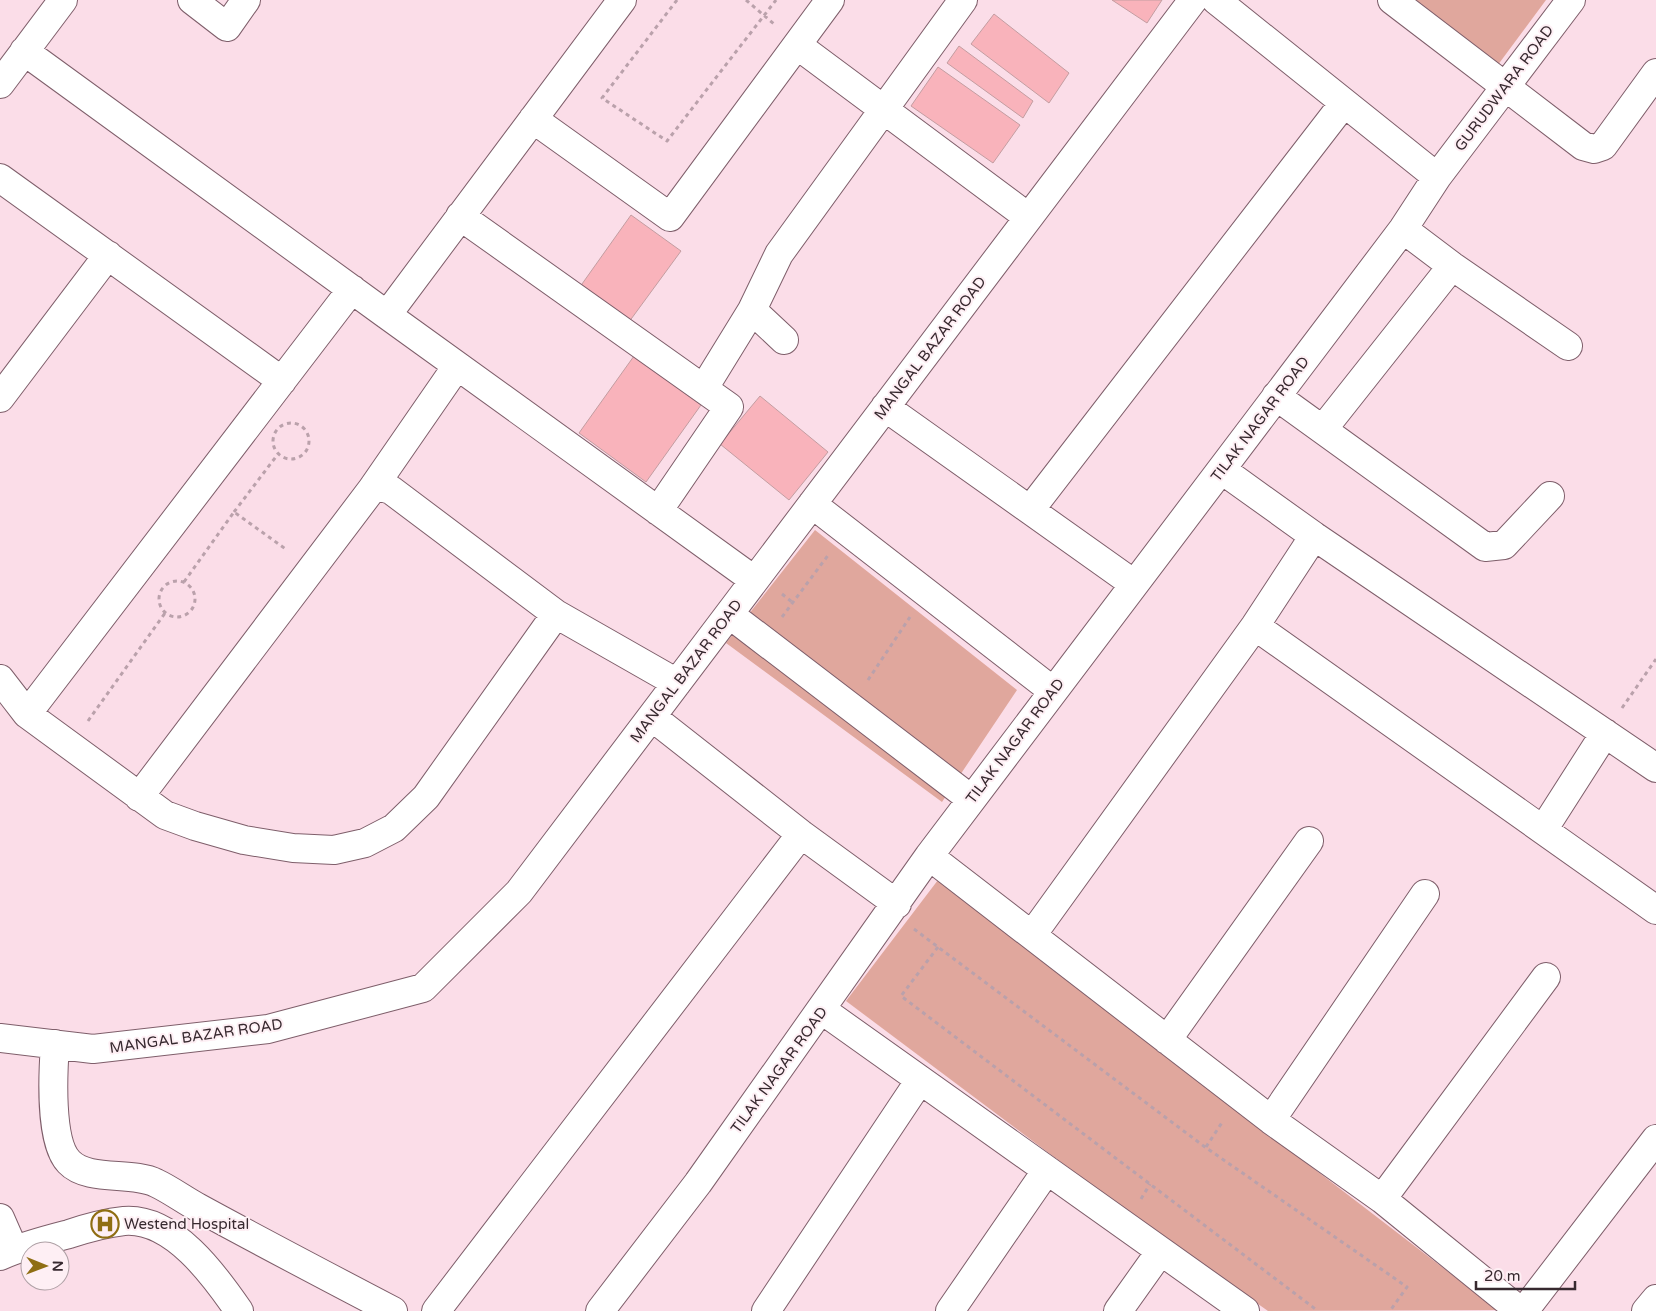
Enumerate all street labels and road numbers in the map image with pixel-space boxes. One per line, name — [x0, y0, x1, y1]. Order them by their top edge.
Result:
street label: GURUDWARA ROAD — [1451, 21, 1557, 155]
street label: MANGAL BAZAR ROAD — [870, 273, 990, 423]
street label: TILAK NAGAR ROAD — [1207, 353, 1313, 485]
street label: MANGAL BAZAR ROAD — [626, 596, 746, 746]
street label: TILAK NAGAR ROAD — [962, 675, 1068, 807]
street label: TILAK NAGAR ROAD — [727, 1003, 831, 1137]
street label: MANGAL BAZAR ROAD — [108, 1015, 284, 1057]

